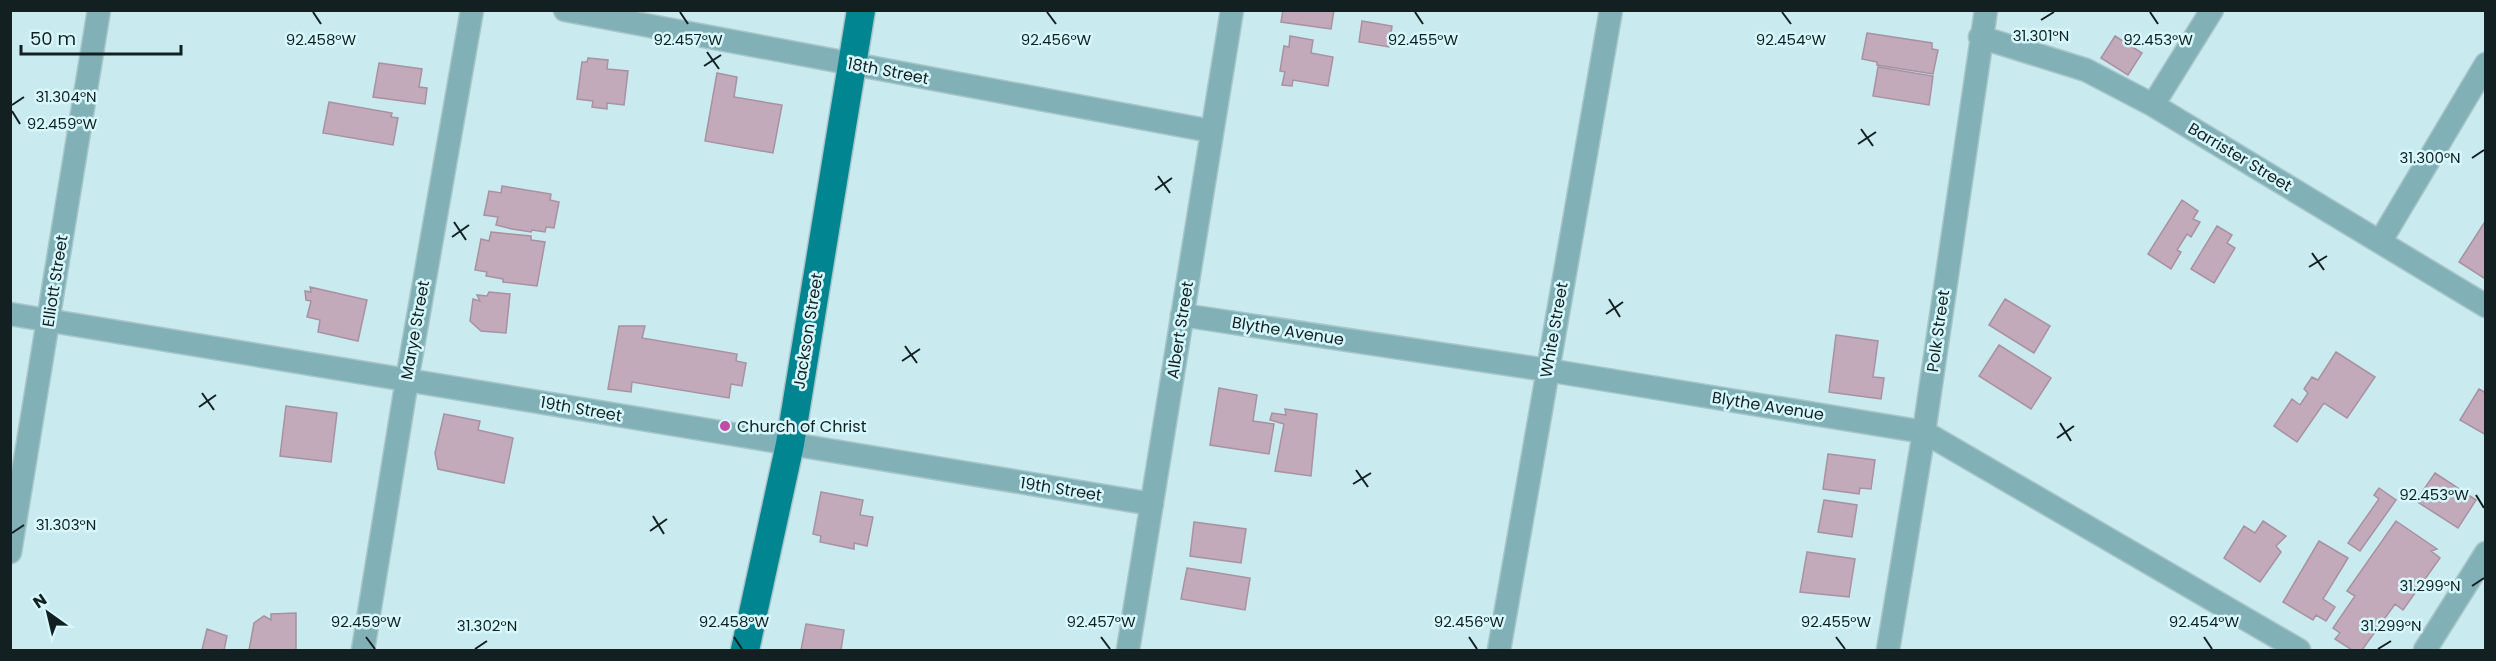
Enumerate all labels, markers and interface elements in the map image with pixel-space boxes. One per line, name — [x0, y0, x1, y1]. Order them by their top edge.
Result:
scale bar — [21, 18, 182, 56]
text: 31.301°N — [2013, 25, 2069, 46]
text: 50 m — [30, 26, 76, 51]
text: 92.458°W — [286, 29, 357, 50]
text: 92.457°W — [653, 29, 723, 50]
text: 92.456°W — [1021, 29, 1092, 50]
text: 92.455°W — [1388, 29, 1459, 50]
text: 92.454°W — [1756, 29, 1827, 50]
text: 92.453°W — [2123, 29, 2193, 50]
street label: 18th Street — [845, 52, 931, 90]
text: 31.304°N — [35, 86, 97, 107]
text: 92.459°W — [27, 113, 98, 134]
street label: Barrister Street — [2184, 117, 2297, 197]
text: 31.300°N — [2399, 147, 2461, 168]
street label: Elliott Street — [36, 233, 74, 329]
street label: Jackson Street — [787, 271, 829, 391]
street label: Marye Street — [395, 278, 435, 382]
street label: Albert Street — [1161, 279, 1199, 380]
street label: White Street — [1534, 280, 1574, 380]
street label: Polk Street — [1921, 288, 1955, 374]
street label: Blythe Avenue — [1230, 311, 1346, 351]
street label: Blythe Avenue — [1710, 386, 1826, 426]
street label: 19th Street — [538, 391, 624, 428]
place label: Church of Christ — [737, 415, 867, 438]
marker: Church of Christ — [718, 419, 732, 433]
street label: 19th Street — [1019, 471, 1104, 507]
text: 92.453°W — [2399, 484, 2469, 505]
text: 31.303°N — [36, 514, 96, 535]
text: 31.299°N — [2399, 575, 2461, 596]
north arrow — [18, 583, 78, 643]
text: N — [28, 588, 51, 614]
text: 92.459°W — [331, 611, 402, 632]
text: 92.458°W — [699, 611, 770, 632]
text: 92.457°W — [1066, 611, 1136, 632]
text: 92.456°W — [1434, 611, 1505, 632]
text: 92.455°W — [1801, 611, 1872, 632]
text: 92.454°W — [2169, 611, 2240, 632]
text: 31.302°N — [457, 615, 517, 636]
text: 31.299°N — [2360, 615, 2422, 636]

